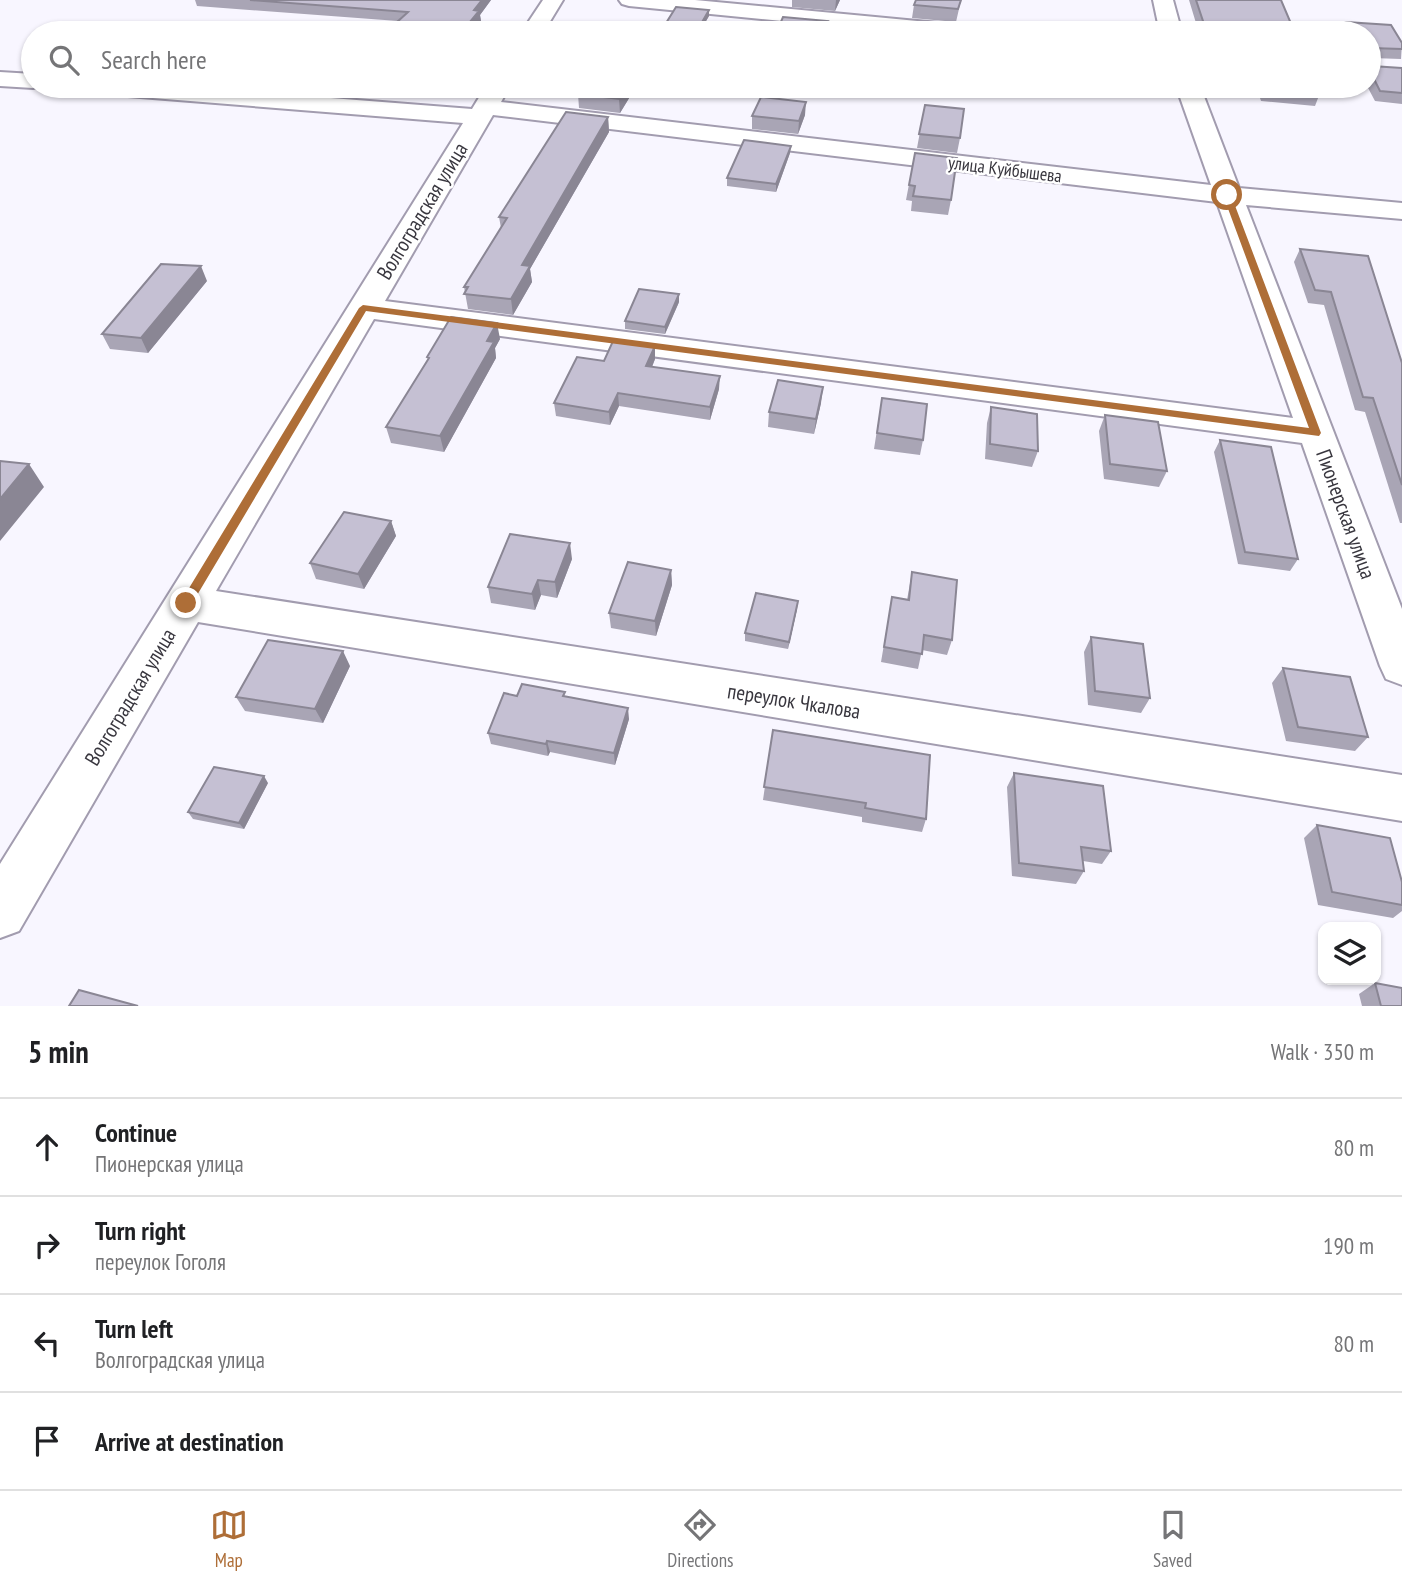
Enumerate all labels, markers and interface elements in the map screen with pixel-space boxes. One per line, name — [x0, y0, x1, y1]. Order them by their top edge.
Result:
search box — [21, 21, 1381, 98]
icon: search — [45, 41, 83, 79]
text: Search here — [101, 43, 207, 76]
street label: Волгоградская улица — [370, 138, 474, 284]
street label: улица Куйбышева — [947, 151, 1063, 187]
route start — [1211, 179, 1242, 210]
street label: Пионерская улица — [1310, 446, 1382, 582]
route end — [170, 587, 201, 618]
street label: Волгоградская улица — [78, 624, 182, 770]
street label: переулок Чкалова — [726, 677, 862, 725]
map controls — [1318, 922, 1381, 985]
button: layers — [1318, 922, 1381, 985]
text: 5 min — [28, 1032, 89, 1071]
text: Walk · 350 m — [1271, 1037, 1374, 1066]
text: Continue — [95, 1116, 177, 1149]
icon: ahead — [28, 1128, 66, 1166]
text: 80 m — [1333, 1133, 1374, 1162]
text: Пионерская улица — [95, 1149, 244, 1178]
text: Turn right — [95, 1214, 186, 1247]
icon: right — [28, 1226, 66, 1264]
text: 190 m — [1323, 1231, 1374, 1260]
text: переулок Гоголя — [95, 1247, 226, 1276]
text: Turn left — [95, 1312, 173, 1345]
icon: left — [28, 1324, 66, 1362]
text: 80 m — [1333, 1329, 1374, 1358]
text: Волгоградская улица — [95, 1345, 265, 1374]
icon: arrive — [28, 1422, 66, 1460]
text: Arrive at destination — [95, 1425, 284, 1458]
tab: Map — [210, 1506, 248, 1572]
tab: Directions — [667, 1506, 733, 1572]
tab: Saved — [1153, 1506, 1192, 1572]

